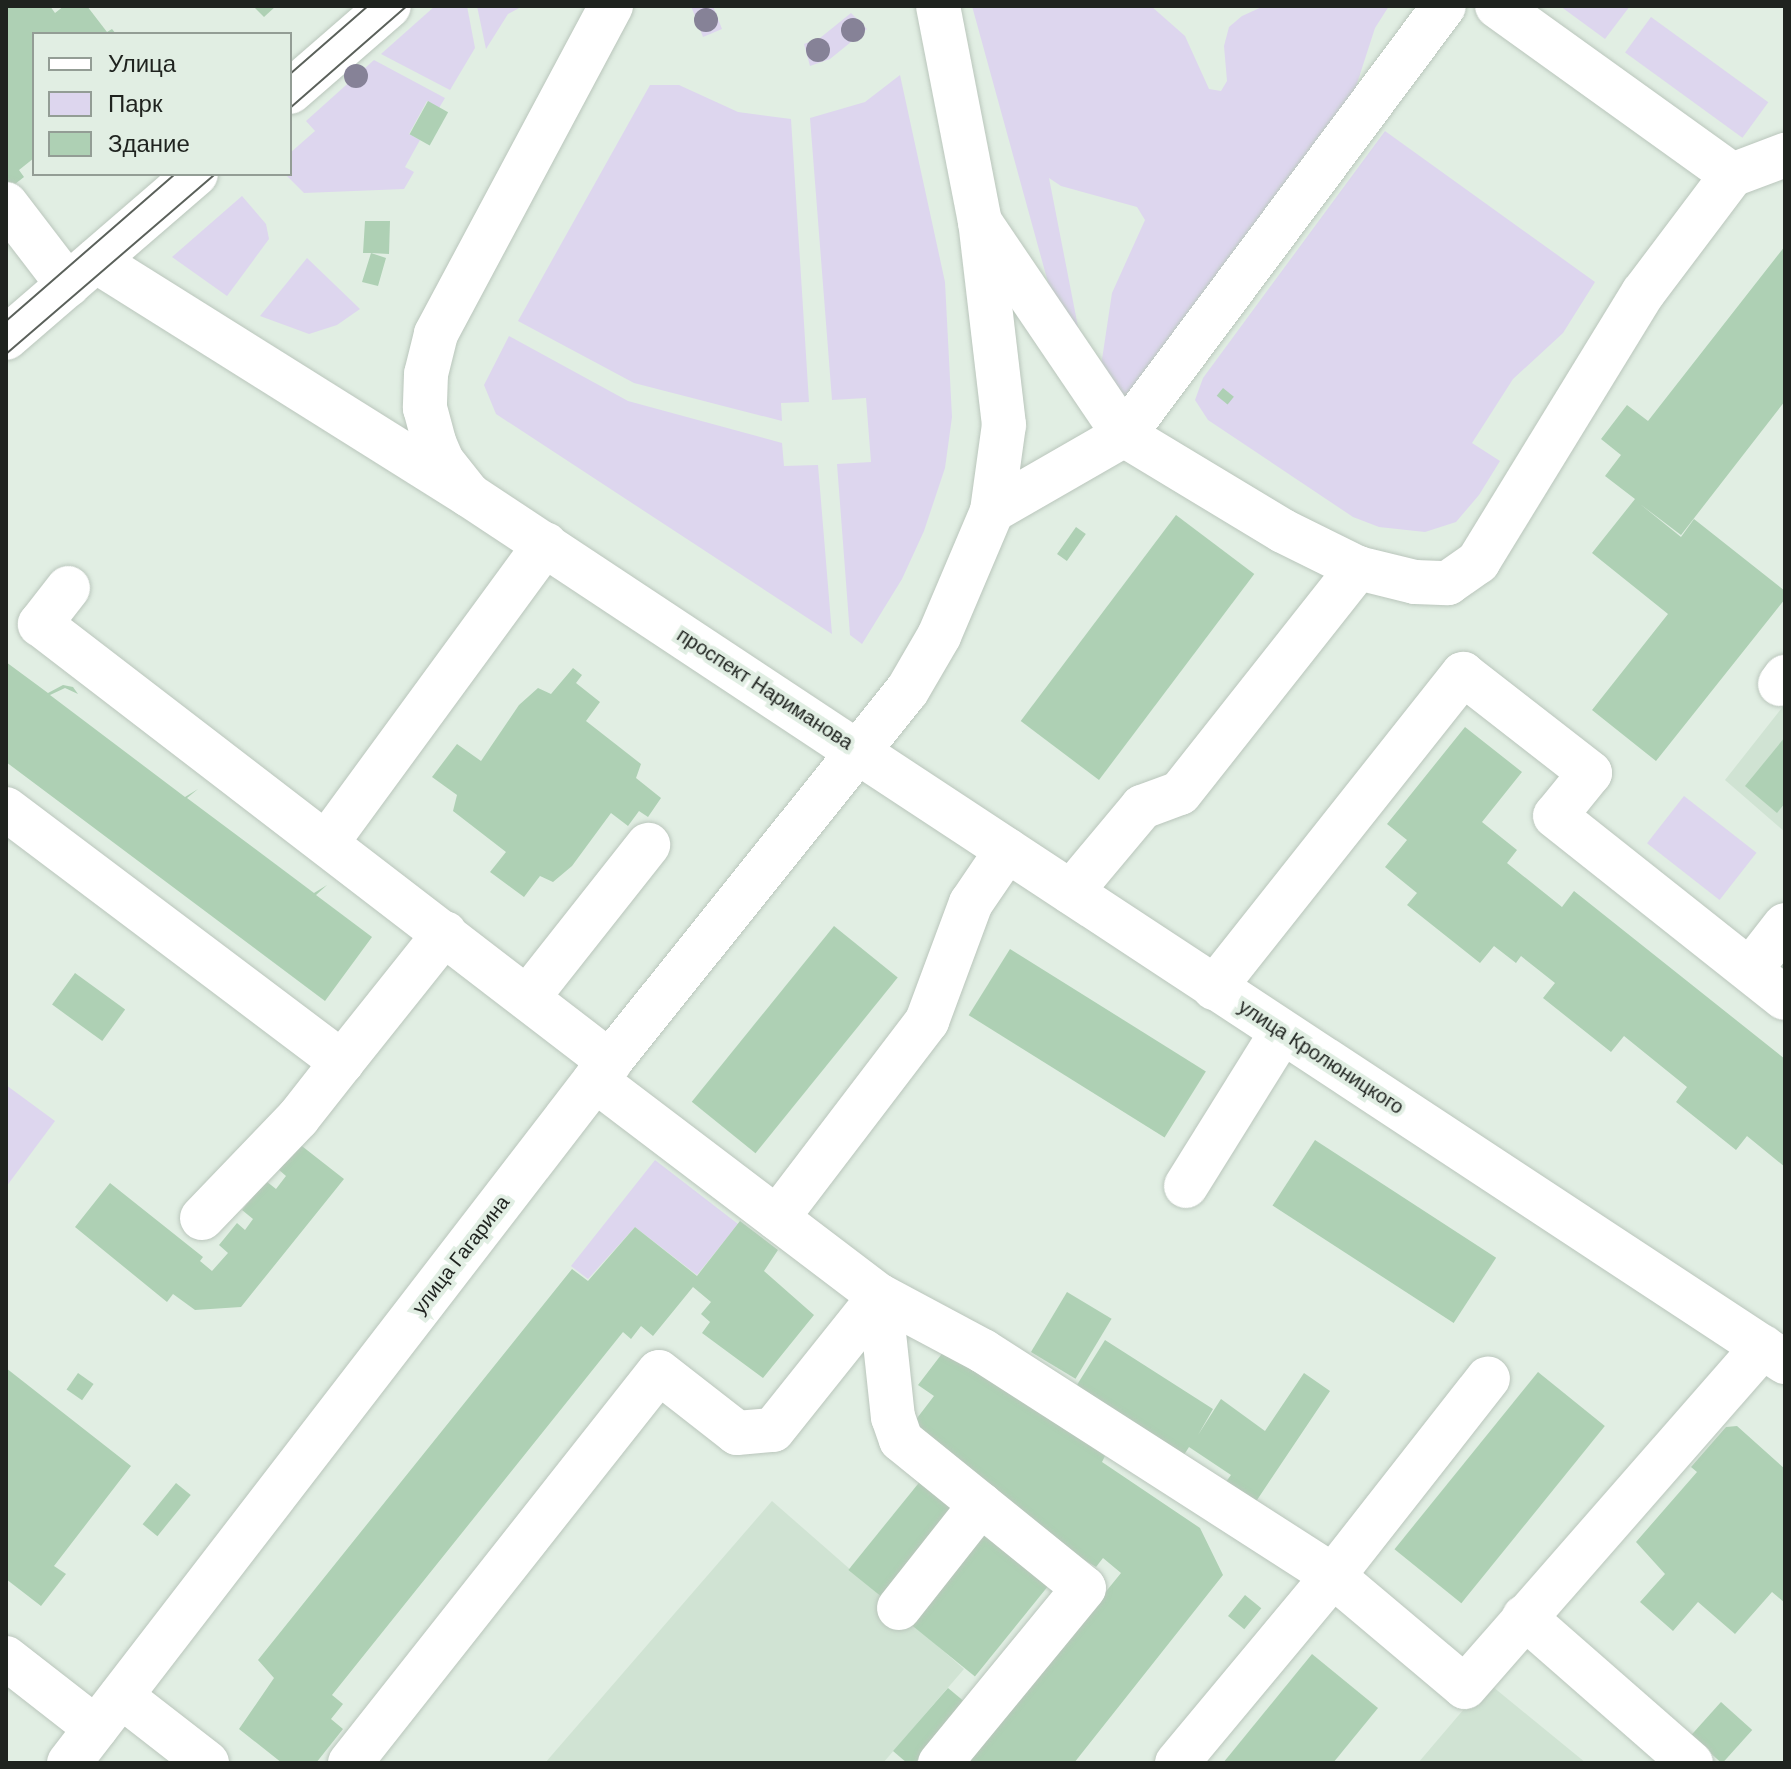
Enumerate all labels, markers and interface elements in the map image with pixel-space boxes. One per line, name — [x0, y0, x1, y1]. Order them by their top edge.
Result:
legend — [32, 32, 292, 176]
text: Улица — [108, 50, 176, 77]
text: Парк — [108, 90, 162, 117]
text: Здание — [108, 130, 190, 157]
street label: проспект Нариманова — [672, 623, 858, 755]
street label: улица Кролюницкого — [1234, 995, 1408, 1119]
street label: улица Гагарина — [407, 1191, 515, 1319]

